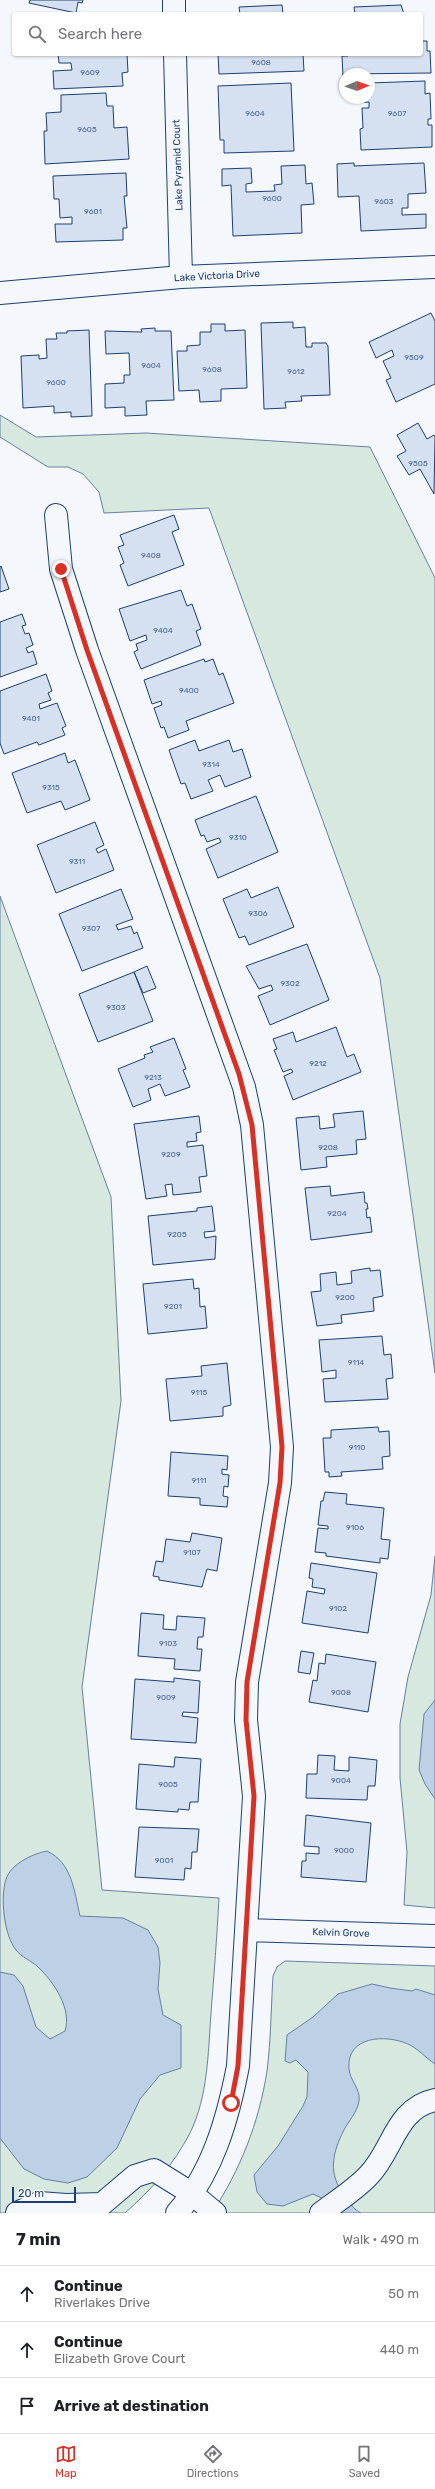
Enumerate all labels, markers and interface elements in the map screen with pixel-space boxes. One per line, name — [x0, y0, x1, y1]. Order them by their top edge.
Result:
search box — [12, 12, 423, 56]
icon: search — [26, 23, 48, 45]
text: Search here — [58, 25, 142, 43]
house number: 9608 — [251, 58, 271, 67]
house number: 9609 — [80, 68, 100, 77]
north arrow — [339, 68, 375, 104]
house number: 9604 — [245, 109, 265, 118]
house number: 9607 — [388, 109, 406, 118]
street label: Lake Pyramid Court — [170, 119, 186, 211]
house number: 9605 — [77, 125, 97, 134]
house number: 9600 — [262, 194, 282, 203]
house number: 9603 — [374, 197, 394, 206]
house number: 9601 — [84, 207, 102, 216]
street label: Lake Victoria Drive — [174, 268, 261, 284]
house number: 9509 — [404, 353, 424, 362]
house number: 9604 — [141, 361, 161, 370]
house number: 9608 — [202, 365, 222, 374]
house number: 9612 — [287, 367, 305, 376]
house number: 9600 — [46, 378, 66, 387]
house number: 9505 — [408, 459, 428, 468]
house number: 9408 — [141, 551, 161, 560]
route end — [52, 560, 70, 578]
house number: 9404 — [153, 626, 173, 635]
house number: 9400 — [179, 686, 199, 695]
house number: 9401 — [22, 714, 40, 723]
house number: 9314 — [202, 760, 220, 769]
house number: 9315 — [42, 783, 60, 792]
house number: 9310 — [229, 833, 247, 842]
house number: 9311 — [69, 857, 85, 866]
house number: 9306 — [248, 909, 268, 918]
house number: 9307 — [82, 924, 100, 933]
house number: 9302 — [280, 979, 300, 988]
house number: 9303 — [106, 1003, 126, 1012]
house number: 9212 — [309, 1059, 327, 1068]
house number: 9213 — [144, 1073, 162, 1082]
house number: 9208 — [318, 1143, 338, 1152]
house number: 9209 — [161, 1150, 181, 1159]
house number: 9204 — [327, 1209, 347, 1218]
house number: 9205 — [167, 1230, 187, 1239]
house number: 9200 — [335, 1293, 355, 1302]
house number: 9201 — [164, 1302, 182, 1311]
house number: 9114 — [348, 1358, 364, 1367]
house number: 9115 — [191, 1388, 207, 1397]
house number: 9110 — [349, 1443, 365, 1452]
house number: 9111 — [191, 1476, 207, 1485]
house number: 9106 — [346, 1523, 364, 1532]
house number: 9107 — [183, 1548, 201, 1557]
house number: 9102 — [329, 1604, 347, 1613]
house number: 9103 — [159, 1639, 177, 1648]
house number: 9008 — [331, 1688, 351, 1697]
house number: 9009 — [156, 1693, 176, 1702]
house number: 9004 — [331, 1776, 351, 1785]
house number: 9005 — [158, 1780, 178, 1789]
house number: 9000 — [334, 1846, 354, 1855]
house number: 9001 — [155, 1856, 173, 1865]
street label: Kelvin Grove — [312, 1926, 370, 1940]
route start — [222, 2094, 240, 2112]
scale bar — [12, 2185, 76, 2204]
text: 20 m — [18, 2187, 44, 2200]
text: 7 min — [16, 2229, 61, 2249]
text: Walk · 490 m — [343, 2232, 419, 2247]
text: Continue — [54, 2277, 123, 2295]
icon: ahead — [16, 2283, 38, 2305]
text: 50 m — [388, 2286, 419, 2301]
text: Riverlakes Drive — [54, 2295, 150, 2310]
text: Continue — [54, 2333, 123, 2351]
icon: ahead — [16, 2339, 38, 2361]
text: 440 m — [380, 2342, 419, 2357]
text: Elizabeth Grove Court — [54, 2351, 185, 2366]
icon: arrive — [16, 2395, 38, 2417]
text: Arrive at destination — [54, 2397, 209, 2415]
tab: Map — [55, 2443, 77, 2480]
tab: Directions — [187, 2443, 239, 2480]
tab: Saved — [349, 2443, 380, 2480]

